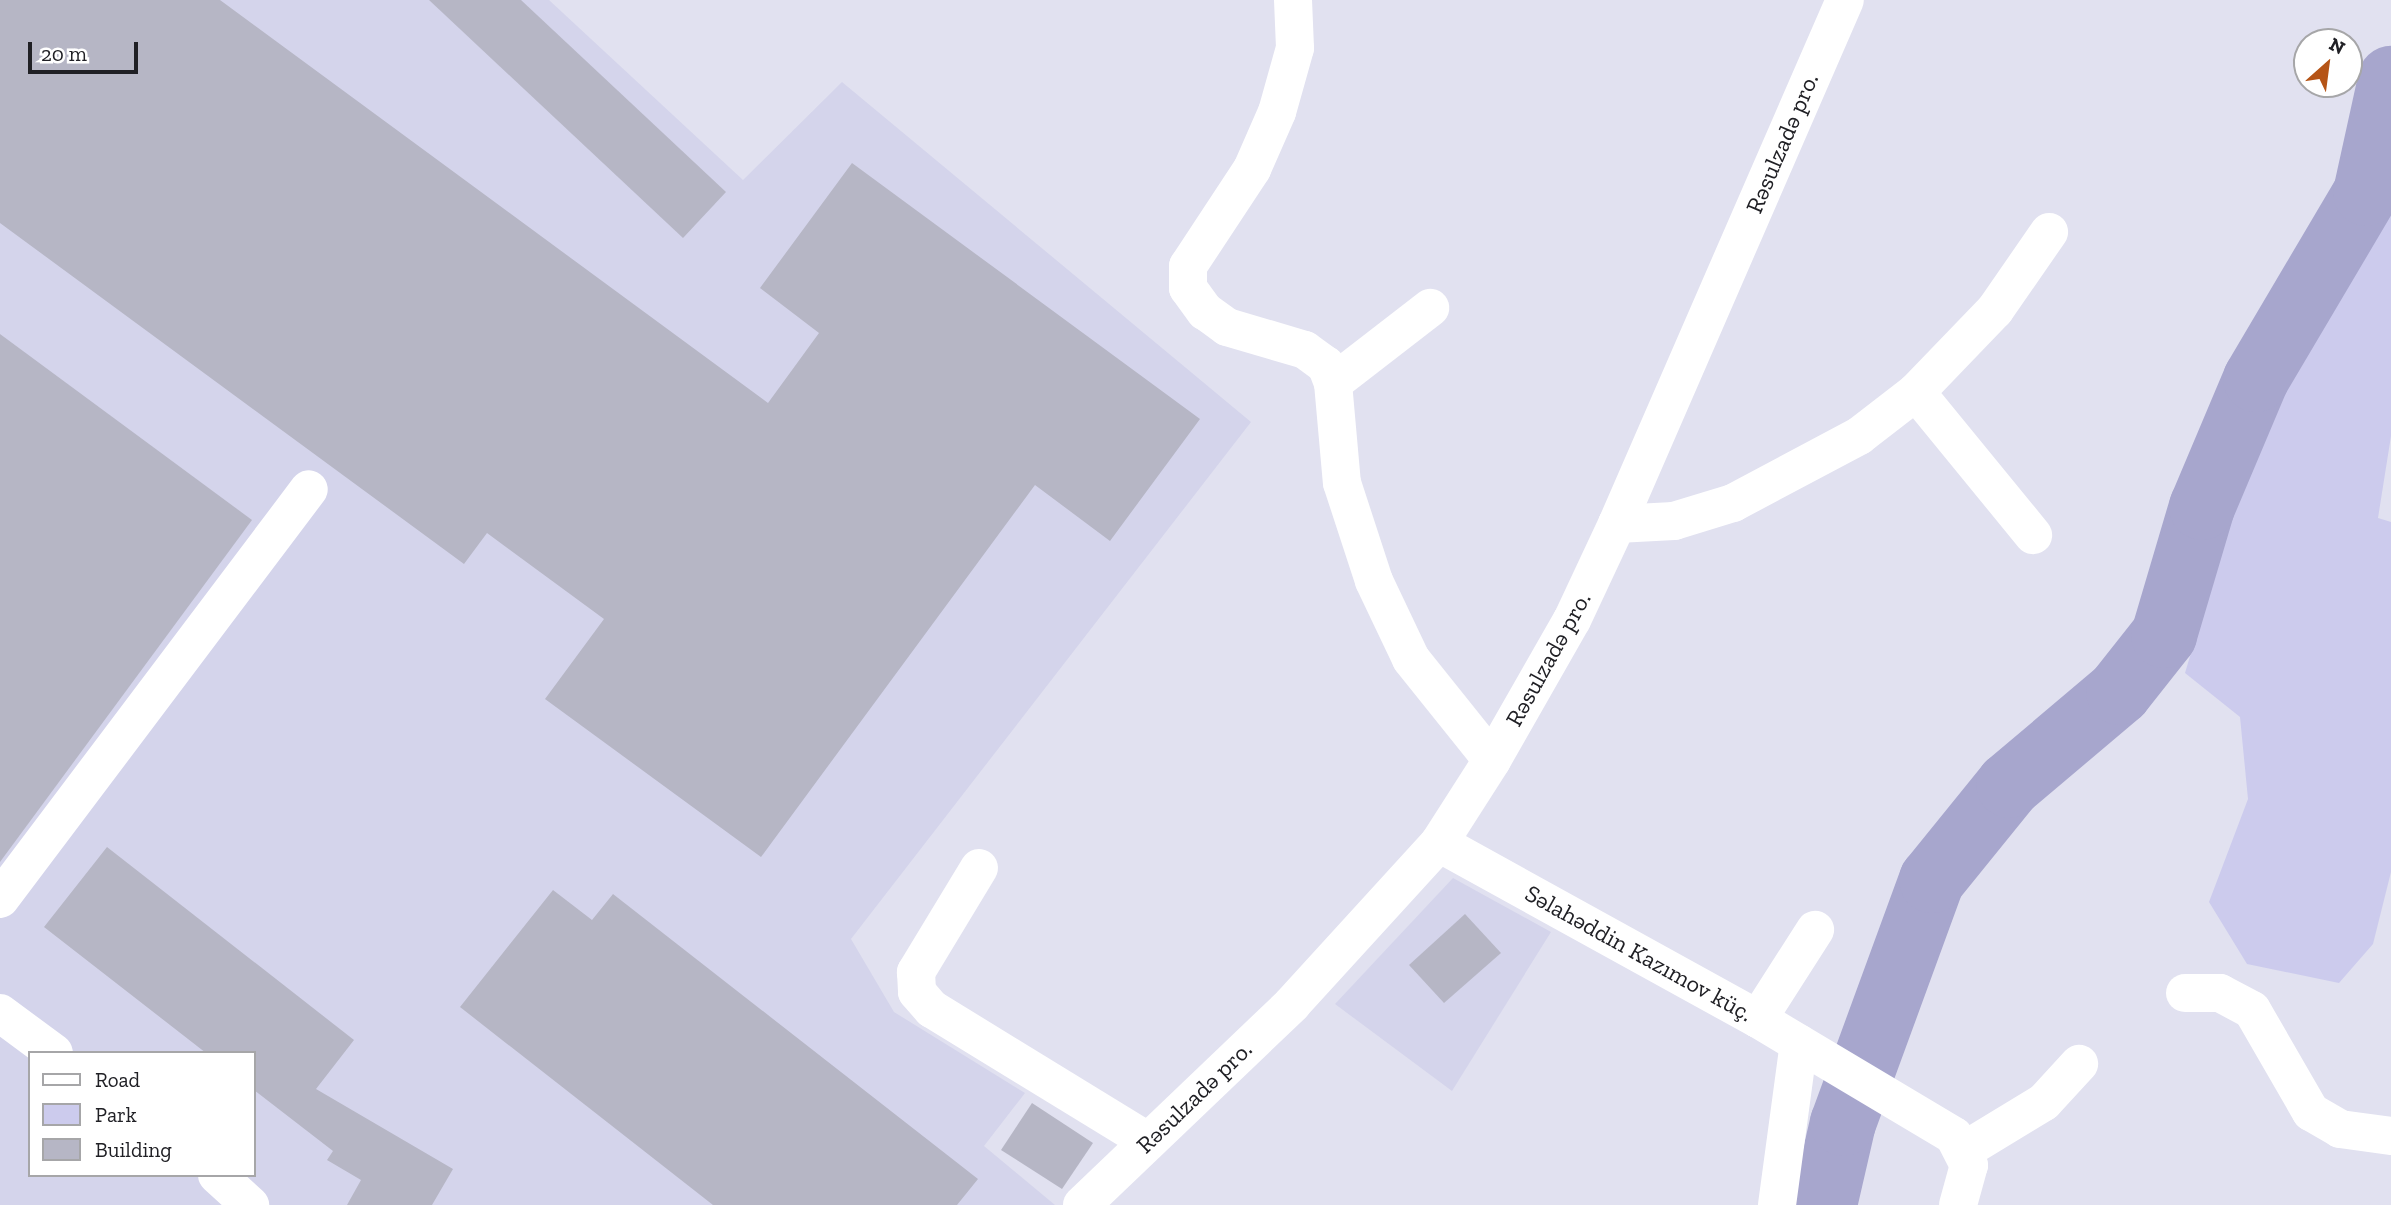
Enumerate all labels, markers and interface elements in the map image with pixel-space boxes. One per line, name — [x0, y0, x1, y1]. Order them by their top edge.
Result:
scale bar — [32, 28, 142, 72]
north arrow — [2293, 28, 2363, 98]
text: N — [2325, 32, 2349, 59]
text: 20 m — [41, 41, 87, 66]
street label: Rəsulzadə pro. — [1740, 69, 1824, 217]
street label: Rəsulzadə pro. — [1499, 587, 1597, 731]
street label: Səlahəddin Kazımov küç. — [1520, 878, 1758, 1028]
street label: Rəsulzadə pro. — [1130, 1035, 1258, 1159]
legend — [28, 1051, 256, 1177]
text: Road — [95, 1067, 140, 1092]
text: Park — [95, 1102, 137, 1127]
text: Building — [95, 1137, 172, 1162]

